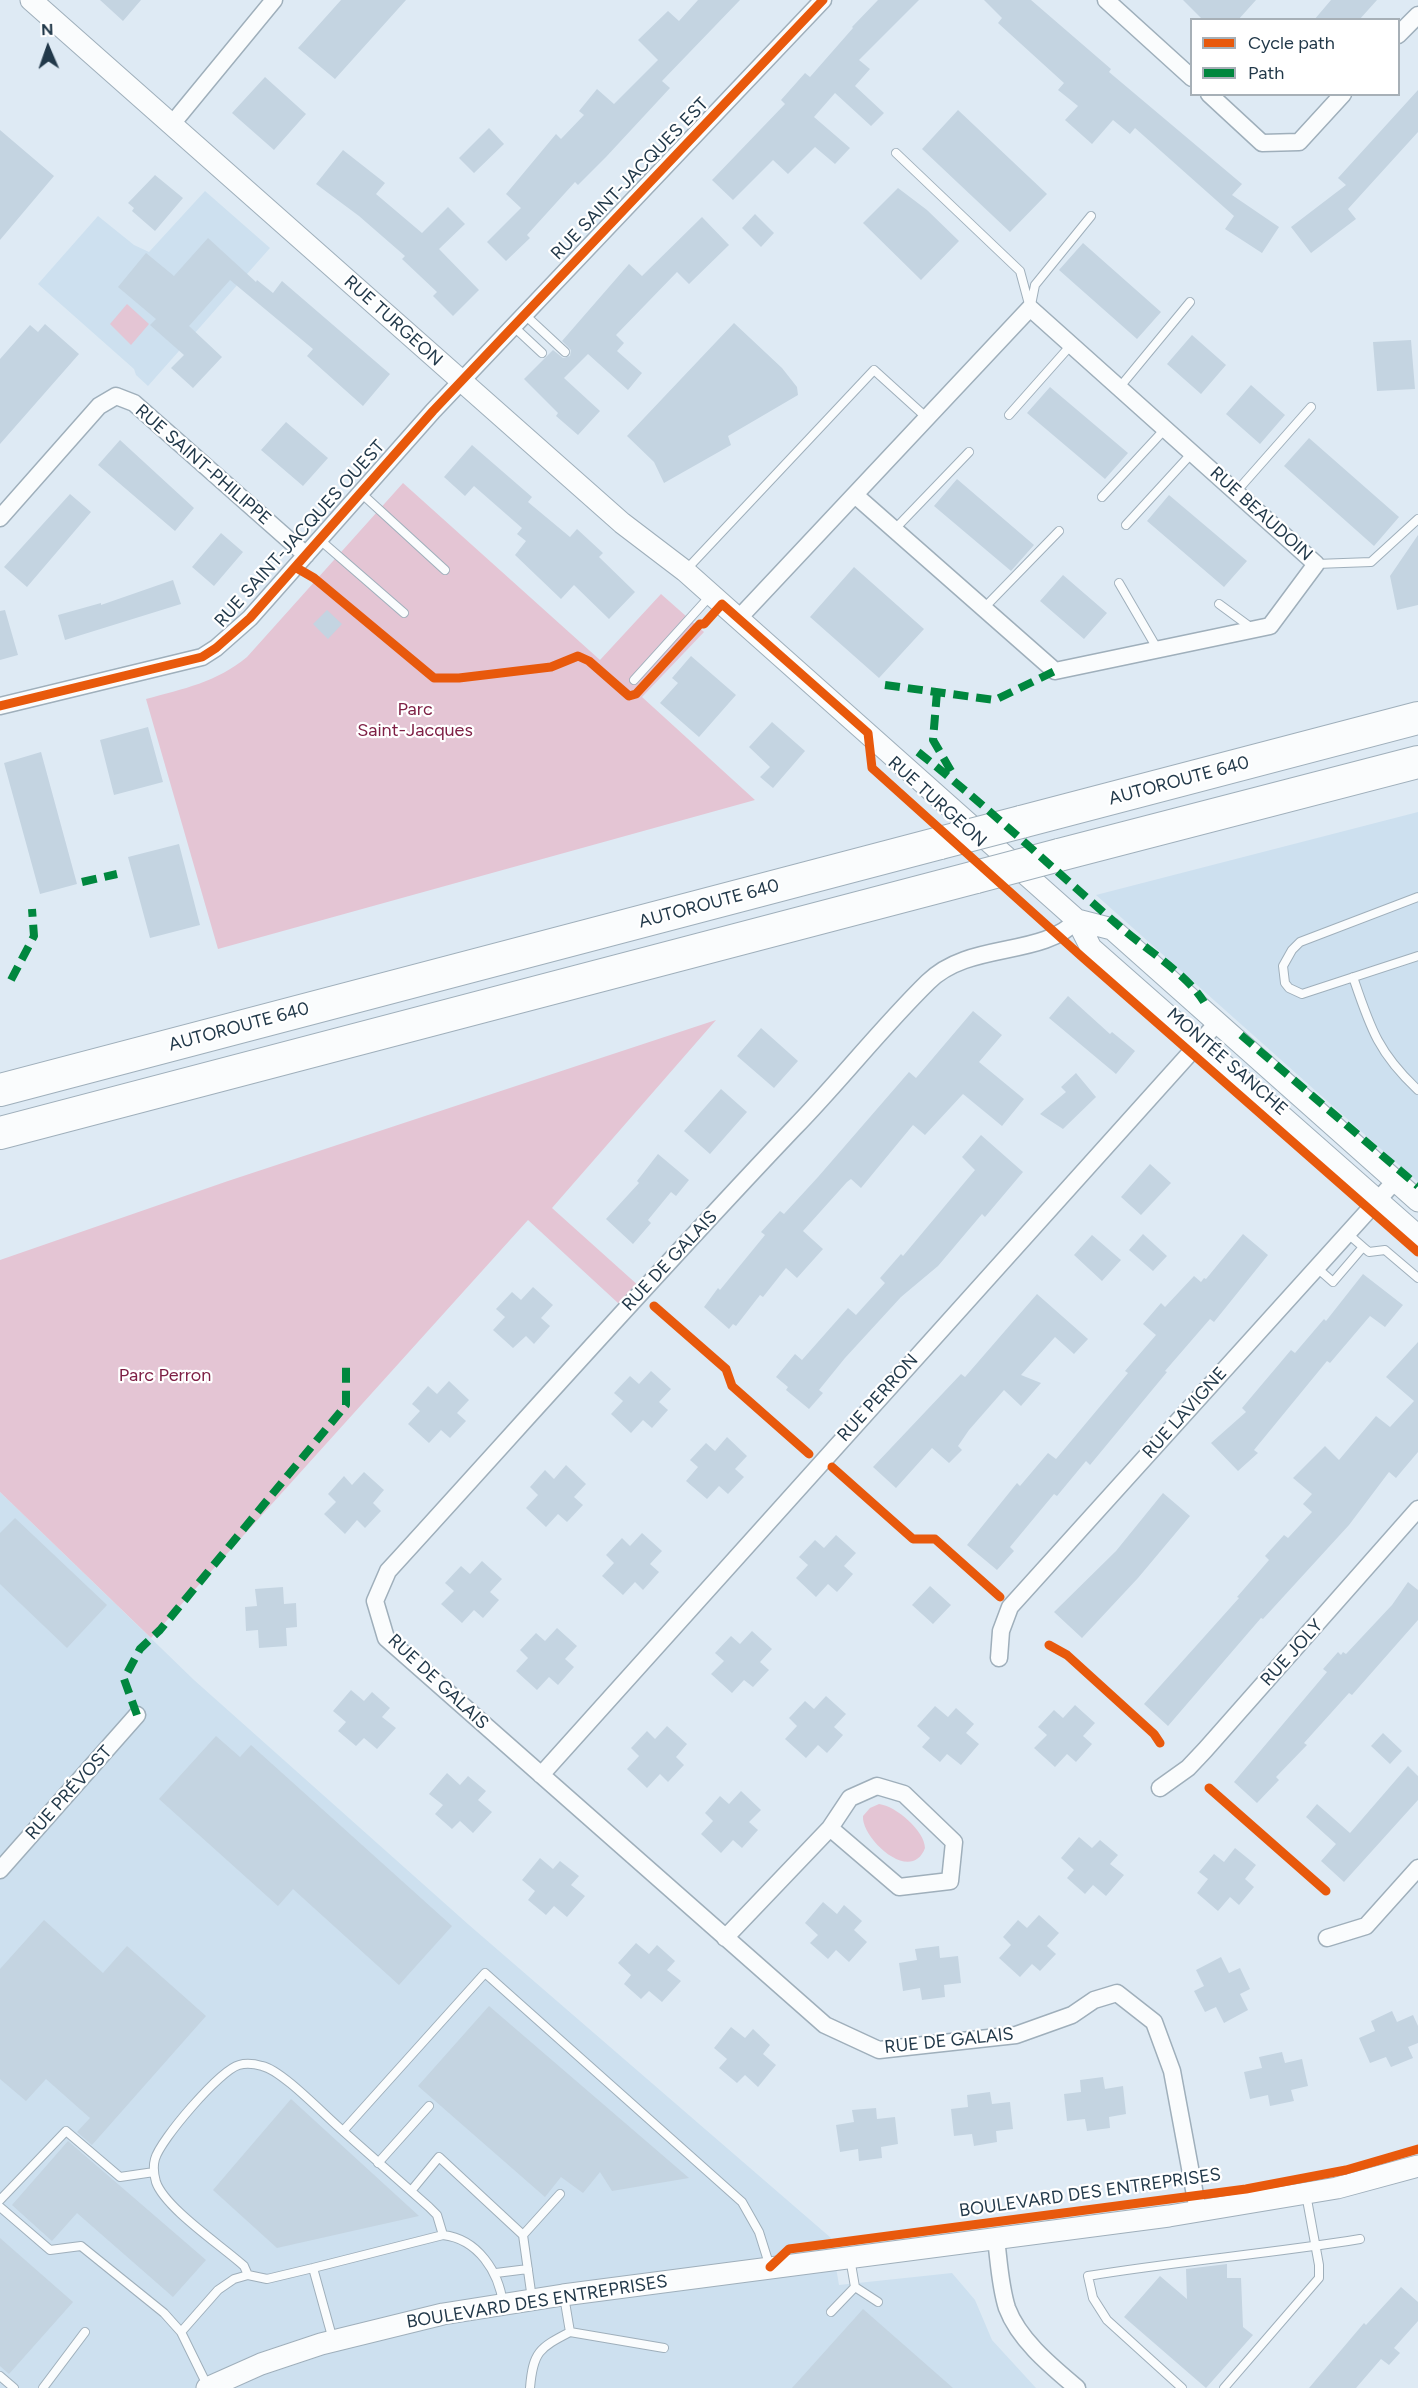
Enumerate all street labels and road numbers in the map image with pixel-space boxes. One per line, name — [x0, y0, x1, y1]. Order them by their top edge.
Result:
street label: RUE SAINT-JACQUES EST — [547, 93, 713, 265]
street label: RUE TURGEON — [339, 271, 447, 371]
street label: RUE SAINT-PHILIPPE — [131, 400, 275, 530]
street label: RUE SAINT-JACQUES OUEST — [210, 436, 390, 632]
street label: RUE BEAUDOIN — [1205, 462, 1317, 566]
street label: RUE TURGEON — [883, 752, 991, 852]
street label: AUTOROUTE 640 — [1106, 752, 1252, 810]
street label: AUTOROUTE 640 — [636, 875, 782, 933]
street label: AUTOROUTE 640 — [166, 998, 312, 1056]
street label: MONTÉE SANCHE — [1162, 1004, 1292, 1120]
street label: RUE DE GALAIS — [618, 1206, 722, 1316]
street label: RUE PERRON — [833, 1350, 923, 1446]
street label: RUE LAVIGNE — [1138, 1363, 1232, 1463]
street label: RUE JOLY — [1256, 1615, 1328, 1691]
street label: RUE DE GALAIS — [383, 1630, 493, 1734]
street label: RUE PRÉVOST — [21, 1742, 117, 1844]
street label: RUE DE GALAIS — [883, 2023, 1015, 2059]
street label: BOULEVARD DES ENTREPRISES — [958, 2164, 1222, 2222]
street label: BOULEVARD DES ENTREPRISES — [405, 2271, 669, 2333]

